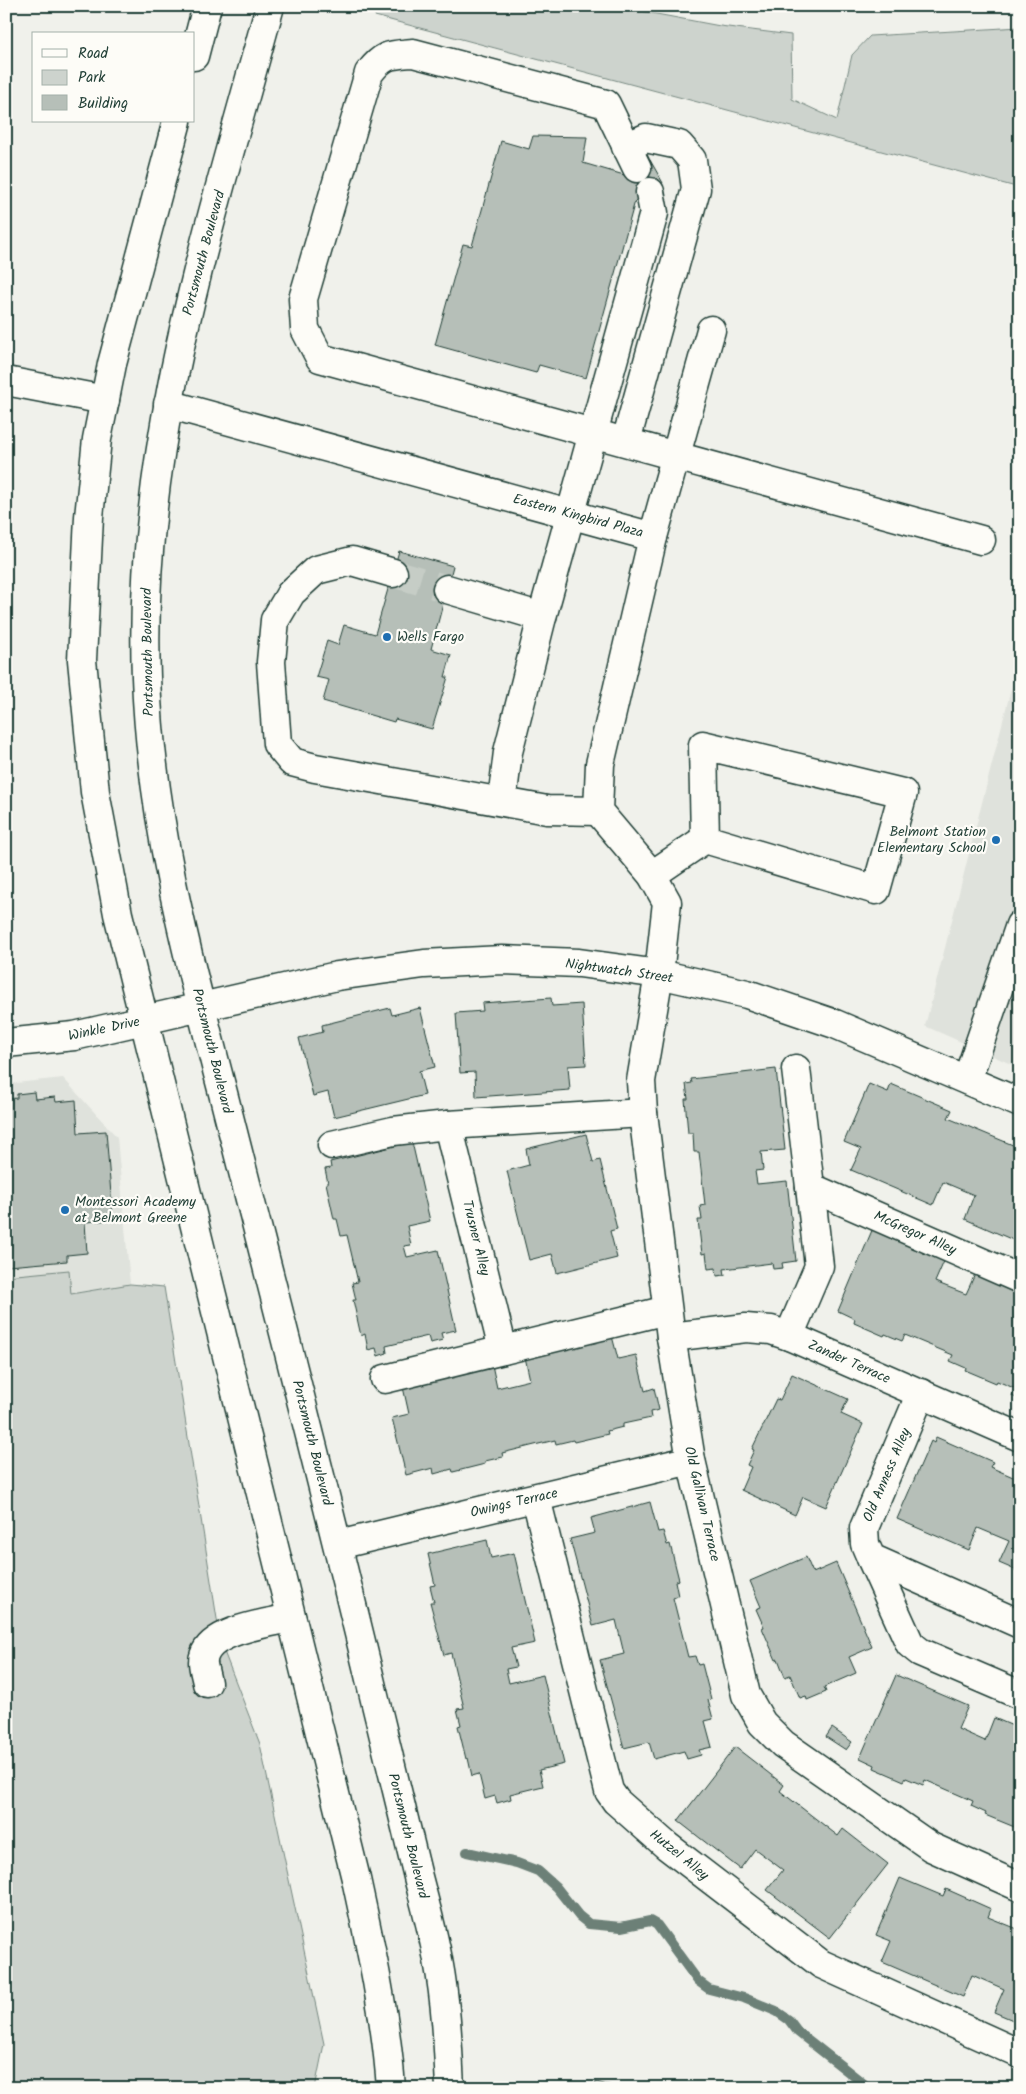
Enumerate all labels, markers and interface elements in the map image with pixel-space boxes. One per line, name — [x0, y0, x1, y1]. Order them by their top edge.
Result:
legend — [32, 32, 195, 122]
text: Road — [78, 42, 109, 66]
text: Park — [78, 66, 106, 90]
text: Building — [78, 92, 128, 116]
street label: Portsmouth Boulevard — [177, 187, 232, 318]
street label: Eastern Kingbird Plaza — [510, 488, 646, 544]
street label: Portsmouth Boulevard — [136, 587, 160, 716]
place label: Wells Fargo — [397, 626, 464, 648]
marker: Wells Fargo — [381, 631, 393, 643]
place label: Belmont Station Elementary School — [877, 821, 987, 859]
marker: Belmont Station Elementary School — [990, 834, 1002, 846]
street label: Nightwatch Street — [564, 953, 675, 990]
street label: Portsmouth Boulevard — [186, 986, 238, 1117]
street label: Winkle Drive — [66, 1011, 143, 1047]
place label: Montessori Academy at Belmont Greene — [75, 1191, 196, 1229]
street label: Trusner Alley — [456, 1198, 496, 1278]
marker: Montessori Academy at Belmont Greene — [59, 1204, 71, 1216]
street label: McGregor Alley — [870, 1205, 960, 1261]
street label: Zander Terrace — [804, 1334, 894, 1390]
street label: Portsmouth Boulevard — [286, 1378, 338, 1509]
street label: Old Anness Alley — [857, 1424, 917, 1525]
street label: Old Gallivan Terrace — [678, 1444, 726, 1564]
street label: Owings Terrace — [468, 1482, 561, 1524]
street label: Portsmouth Boulevard — [382, 1771, 434, 1902]
street label: Hutzel Alley — [644, 1824, 714, 1886]

